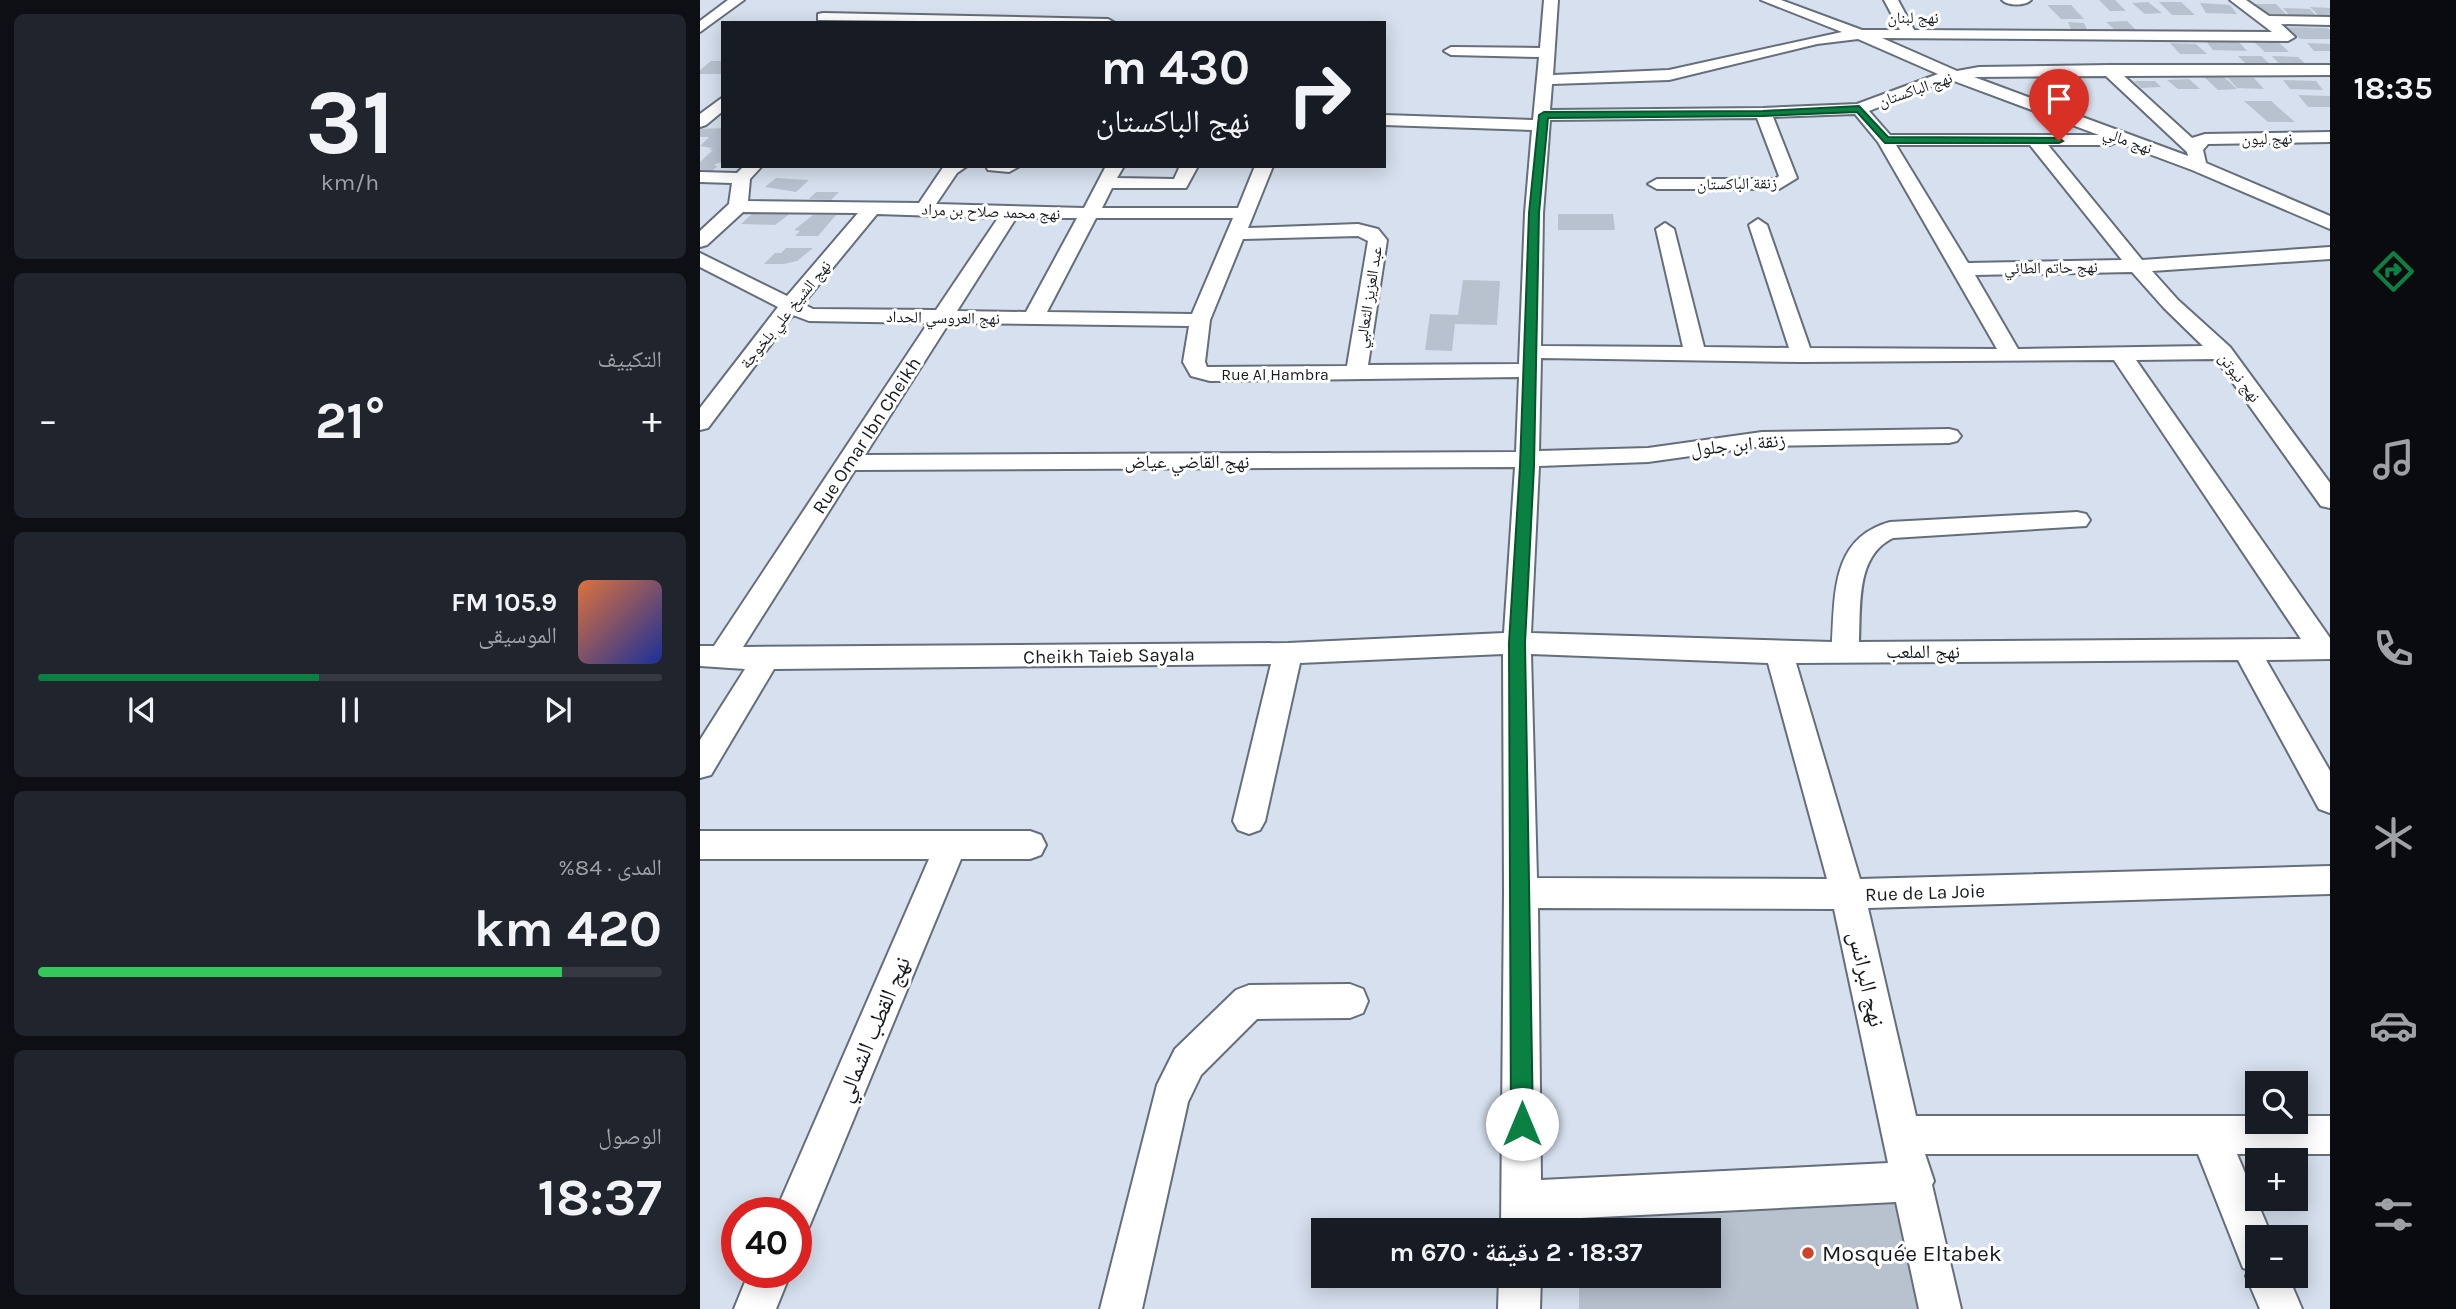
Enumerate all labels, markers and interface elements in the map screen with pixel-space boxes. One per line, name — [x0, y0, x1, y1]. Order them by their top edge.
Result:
street label: نهج لبنان — [1887, 8, 1939, 28]
text: 430 m — [1100, 39, 1250, 96]
icon: right — [1274, 49, 1365, 140]
street label: نهج الباكستان — [1876, 68, 1955, 112]
pin — [2029, 69, 2089, 141]
text: 31 — [305, 70, 395, 176]
text: 18:35 — [2353, 70, 2433, 107]
icon: arrive — [2040, 80, 2078, 118]
text: نهج الباكستان — [1095, 103, 1250, 140]
street label: نهج مالي — [2100, 123, 2155, 161]
street label: نهج ليون — [2241, 129, 2293, 149]
text: km/h — [321, 169, 379, 196]
street label: زنقة الباكستان — [1697, 173, 1777, 195]
street label: نهج محمد صلاح بن مراد — [921, 200, 1061, 224]
street label: عبد العزيز الثعالبي — [1351, 245, 1389, 350]
icon: directions — [2369, 247, 2418, 296]
street label: نهج الشيخ علي بلخوجة — [736, 256, 837, 374]
street label: نهج حاتم الطائي — [2004, 257, 2098, 281]
street label: نهج العروسي الحداد — [886, 307, 1000, 331]
text: التكييف — [597, 346, 662, 373]
street label: نهج نيوتن — [2214, 349, 2264, 407]
street label: Rue Omar Ibn Cheikh — [808, 353, 926, 518]
street label: Rue Al Hambra — [1221, 365, 1329, 384]
text: 21° — [315, 390, 385, 451]
text: − — [38, 398, 58, 443]
text: + — [642, 398, 662, 443]
street label: زنقة ابن جلول — [1690, 429, 1787, 461]
icon: music — [2369, 435, 2418, 484]
street label: نهج القاضي عياض — [1125, 451, 1249, 477]
text: 105.9 FM — [451, 587, 557, 618]
text: الموسيقى — [478, 622, 557, 649]
icon: phone — [2369, 624, 2418, 673]
street label: نهج الملعب — [1886, 641, 1960, 664]
street label: Cheikh Taieb Sayala — [1023, 644, 1195, 668]
icon: previous — [123, 691, 161, 729]
icon: pause — [331, 691, 369, 729]
icon: next — [539, 691, 577, 729]
icon: climate — [2369, 813, 2418, 862]
text: المدى · 84% — [558, 854, 662, 881]
street label: Rue de La Joie — [1865, 880, 1986, 906]
text: 420 km — [473, 898, 662, 959]
street label: نهج البرانس — [1841, 929, 1891, 1030]
street label: نهج القطب الشمالي — [831, 952, 921, 1108]
icon: car — [2369, 1001, 2418, 1050]
map controls — [2245, 1071, 2308, 1288]
button: search — [2245, 1071, 2308, 1134]
position arrow — [1485, 1087, 1559, 1161]
text: الوصول — [598, 1123, 662, 1150]
button: + — [2245, 1148, 2308, 1211]
text: 18:37 — [538, 1167, 662, 1228]
icon: filters — [2369, 1190, 2418, 1239]
speed limit sign: 40 — [721, 1197, 812, 1288]
button: − — [2245, 1225, 2308, 1288]
text: 18:37 · 2 دقيقة · 670 m — [1389, 1237, 1643, 1268]
place label: Mosquée Eltabek — [1822, 1240, 2002, 1267]
marker: Mosquée Eltabek — [1800, 1245, 1816, 1261]

